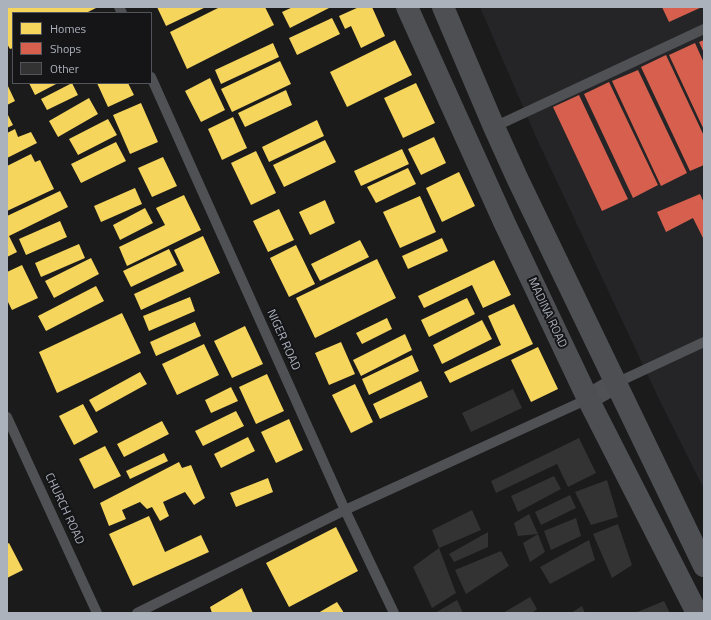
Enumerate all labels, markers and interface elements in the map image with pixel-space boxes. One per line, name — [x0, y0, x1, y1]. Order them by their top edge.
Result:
legend — [12, 12, 152, 84]
text: Homes — [50, 19, 86, 38]
text: Shops — [50, 39, 81, 58]
text: Other — [50, 59, 79, 78]
street label: MADINA ROAD — [524, 276, 570, 350]
street label: NIGER ROAD — [263, 307, 303, 373]
street label: CHURCH ROAD — [41, 471, 87, 547]

